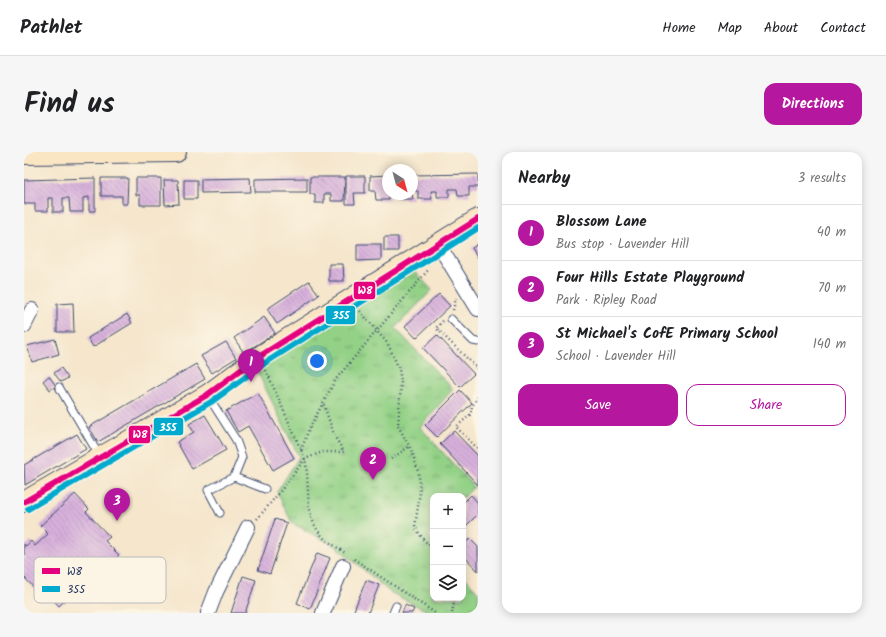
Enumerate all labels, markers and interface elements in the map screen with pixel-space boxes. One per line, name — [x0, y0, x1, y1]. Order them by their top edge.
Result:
text: Pathlet — [20, 13, 82, 43]
text: Home — [662, 17, 696, 39]
text: Map — [718, 17, 742, 39]
text: About — [764, 17, 798, 39]
text: Contact — [820, 17, 866, 39]
text: Find us — [24, 82, 115, 127]
button: Directions — [764, 83, 862, 125]
north arrow — [382, 164, 418, 200]
text: Nearby — [518, 165, 570, 192]
text: 3 results — [798, 168, 846, 189]
text: Blossom Lane — [556, 210, 647, 234]
text: 1 — [529, 222, 533, 243]
text: 40 m — [817, 222, 846, 243]
text: Bus stop · Lavender Hill — [556, 234, 689, 255]
text: Four Hills Estate Playground — [556, 266, 744, 290]
text: 2 — [527, 278, 535, 299]
text: 70 m — [818, 278, 846, 299]
line badge: W8 — [353, 281, 376, 300]
text: W8 — [357, 282, 373, 300]
text: Park · Ripley Road — [556, 290, 656, 311]
line badge: 355 — [325, 305, 356, 325]
text: 355 — [331, 307, 351, 325]
text: St Michael's CofE Primary School — [556, 322, 778, 346]
text: 3 — [527, 334, 535, 355]
text: 140 m — [813, 334, 846, 355]
text: School · Lavender Hill — [556, 346, 676, 367]
pin: 1 — [238, 349, 264, 382]
your location — [307, 351, 327, 371]
button: Save — [518, 384, 678, 426]
button: Share — [686, 384, 846, 426]
line badge: 355 — [153, 417, 184, 436]
text: 355 — [158, 419, 178, 437]
line badge: W8 — [128, 425, 151, 444]
text: W8 — [132, 426, 148, 444]
pin: 2 — [360, 447, 386, 480]
pin: 3 — [104, 488, 130, 521]
map controls — [430, 493, 466, 601]
button: + — [430, 493, 466, 529]
button: − — [430, 529, 466, 565]
legend — [34, 557, 166, 603]
text: W8 — [67, 563, 83, 581]
button: layers — [430, 565, 466, 601]
text: 355 — [67, 581, 86, 599]

